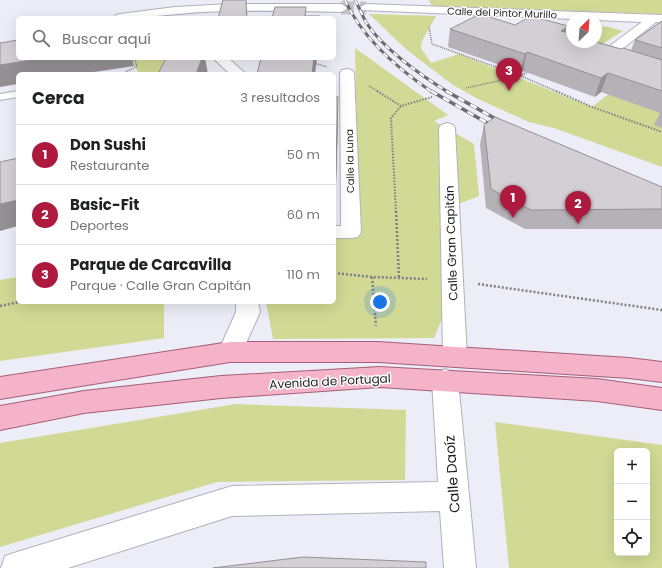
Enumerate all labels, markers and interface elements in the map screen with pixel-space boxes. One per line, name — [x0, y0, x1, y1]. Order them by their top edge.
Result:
street label: Calle del Pintor Murillo — [447, 4, 557, 22]
north arrow — [566, 12, 602, 48]
search box — [16, 16, 336, 60]
icon: search — [30, 27, 52, 49]
text: Buscar aquí — [62, 28, 151, 49]
pin: 3 — [496, 58, 522, 91]
text: Cerca — [32, 86, 85, 110]
text: 3 resultados — [240, 88, 320, 107]
street label: Calle la Luna — [342, 129, 358, 193]
text: Don Sushi — [70, 134, 146, 155]
text: 1 — [43, 145, 47, 164]
text: 50 m — [287, 145, 320, 164]
text: Restaurante — [70, 156, 149, 175]
street label: Calle Gran Capitán — [440, 185, 462, 301]
pin: 1 — [500, 185, 526, 218]
pin: 2 — [565, 191, 591, 224]
text: Basic-Fit — [70, 194, 139, 215]
text: 2 — [41, 205, 49, 224]
text: 60 m — [287, 205, 320, 224]
text: Deportes — [70, 216, 129, 235]
text: Parque de Carcavilla — [70, 254, 231, 275]
text: 3 — [41, 265, 49, 284]
text: 110 m — [287, 265, 320, 284]
text: Parque · Calle Gran Capitán — [70, 276, 251, 295]
your location — [370, 292, 390, 312]
street label: Avenida de Portugal — [269, 369, 391, 393]
street label: Calle Daoíz — [439, 435, 465, 513]
map controls — [614, 448, 650, 556]
button: + — [614, 448, 650, 484]
button: − — [614, 484, 650, 520]
button: locate — [614, 520, 650, 556]

